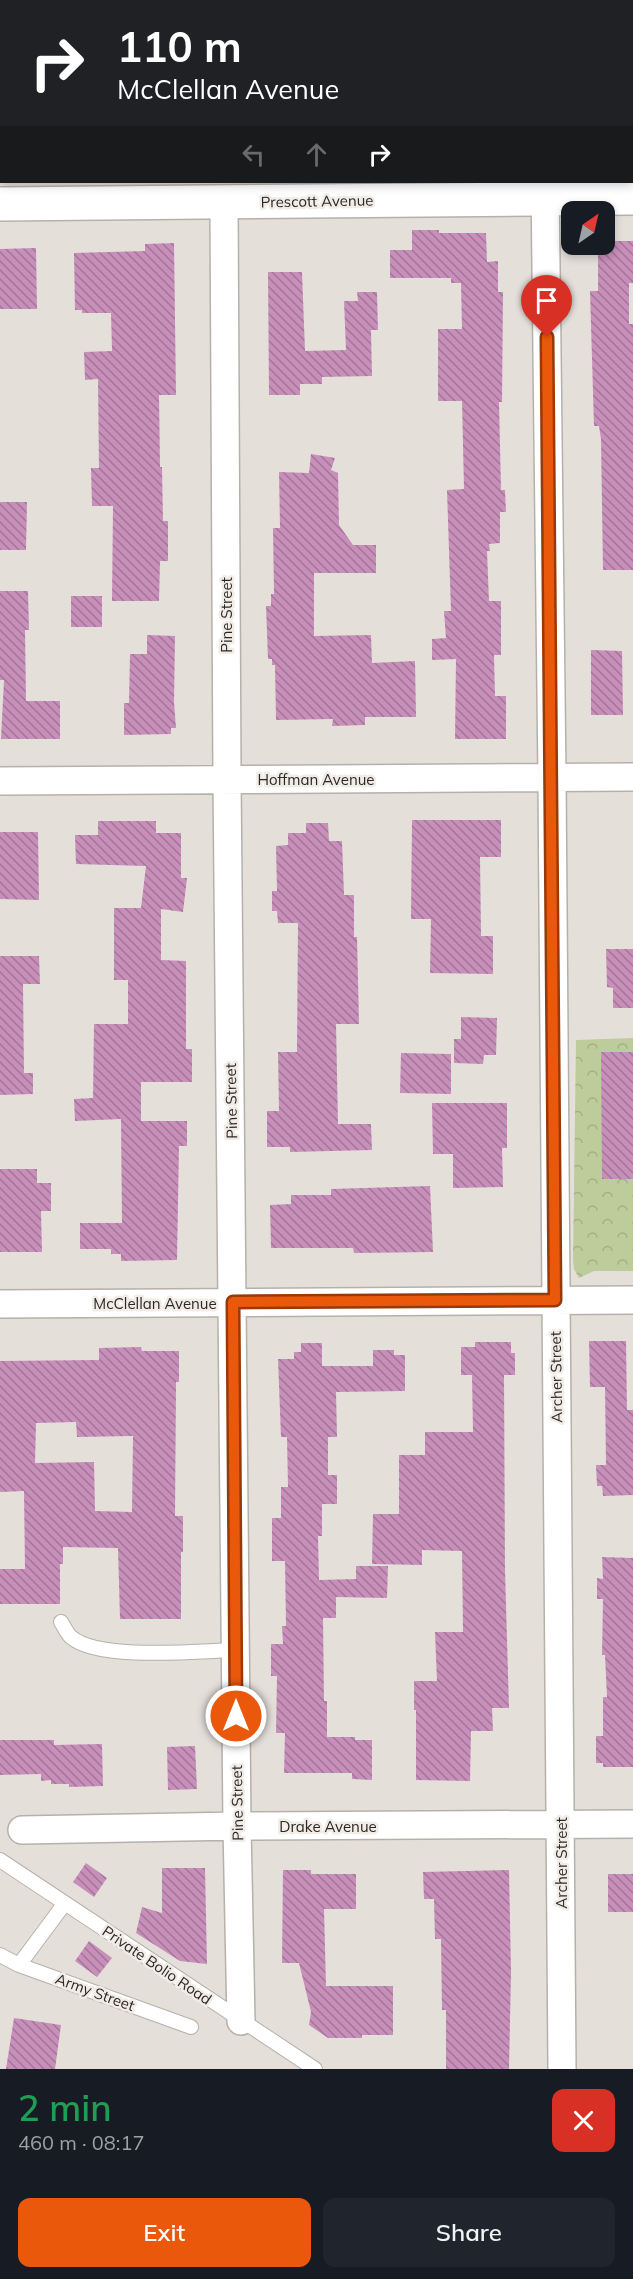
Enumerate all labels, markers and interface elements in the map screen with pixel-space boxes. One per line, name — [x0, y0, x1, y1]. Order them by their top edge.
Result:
text: 110 m — [117, 20, 242, 73]
icon: right — [18, 24, 96, 102]
text: McClellan Avenue — [117, 72, 339, 106]
icon: left — [237, 138, 270, 171]
icon: ahead — [300, 138, 333, 171]
icon: right — [363, 138, 396, 171]
street label: Prescott Avenue — [260, 191, 374, 211]
north arrow — [561, 201, 615, 255]
map controls — [561, 201, 615, 255]
pin — [521, 275, 572, 337]
icon: arrive — [530, 284, 563, 317]
street label: Pine Street — [217, 577, 236, 653]
street label: Hoffman Avenue — [257, 770, 375, 789]
street label: Pine Street — [221, 1063, 241, 1139]
street label: McClellan Avenue — [93, 1294, 217, 1313]
street label: Archer Street — [546, 1331, 566, 1423]
position arrow — [204, 1684, 268, 1748]
street label: Pine Street — [227, 1765, 247, 1841]
street label: Drake Avenue — [279, 1817, 377, 1836]
street label: Archer Street — [552, 1817, 571, 1909]
street label: Private Bolio Road — [99, 1921, 215, 2009]
street label: Army Street — [53, 1969, 137, 2015]
text: 2 min — [18, 2085, 112, 2130]
button: close — [552, 2089, 615, 2152]
text: 460 m · 08:17 — [18, 2130, 144, 2155]
button: Exit — [18, 2198, 311, 2267]
button: Share — [323, 2198, 615, 2267]

